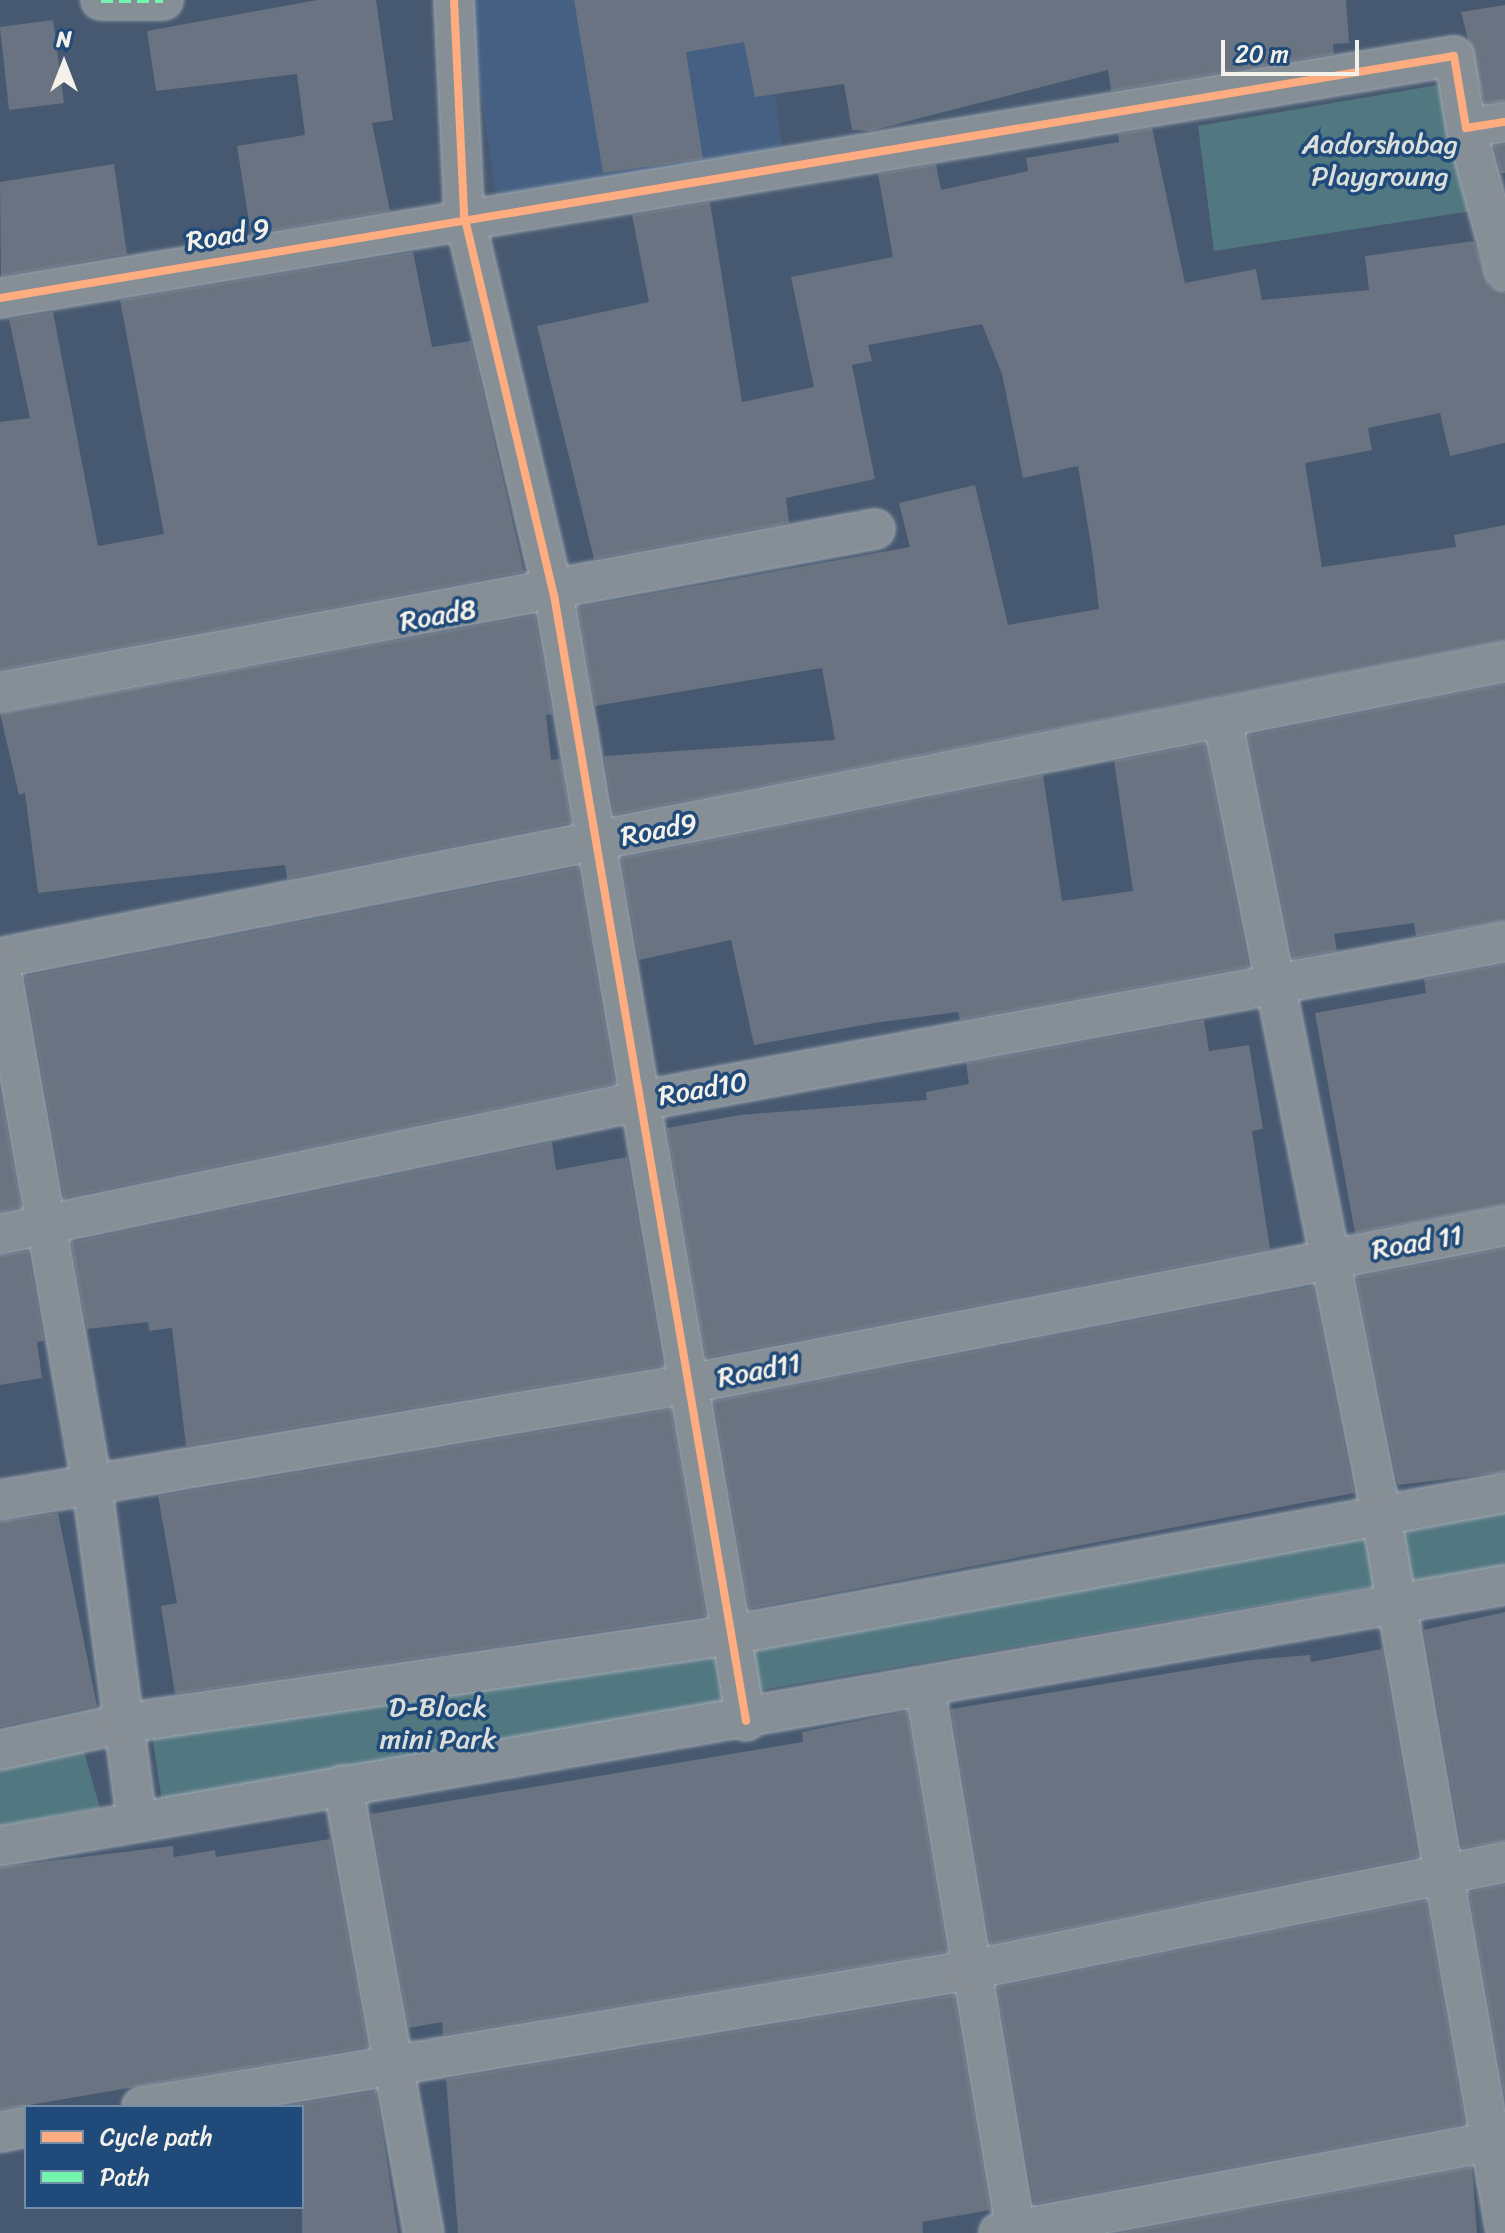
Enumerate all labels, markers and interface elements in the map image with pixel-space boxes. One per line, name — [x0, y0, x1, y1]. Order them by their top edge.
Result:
text: N — [56, 20, 72, 59]
north arrow — [24, 24, 104, 104]
scale bar — [1225, 24, 1363, 74]
text: 20 m — [1235, 33, 1289, 75]
park label: Aadorshobag Playgroung — [1302, 127, 1458, 193]
street label: Road 9 — [183, 211, 273, 259]
street label: Road8 — [397, 592, 479, 638]
street label: Road9 — [618, 806, 700, 854]
street label: Road10 — [656, 1065, 750, 1113]
street label: Road 11 — [1369, 1218, 1465, 1266]
street label: Road11 — [715, 1345, 803, 1395]
park label: D-Block mini Park — [380, 1690, 496, 1756]
legend — [24, 2105, 304, 2209]
text: Cycle path — [100, 2116, 213, 2158]
text: Path — [100, 2156, 150, 2198]

